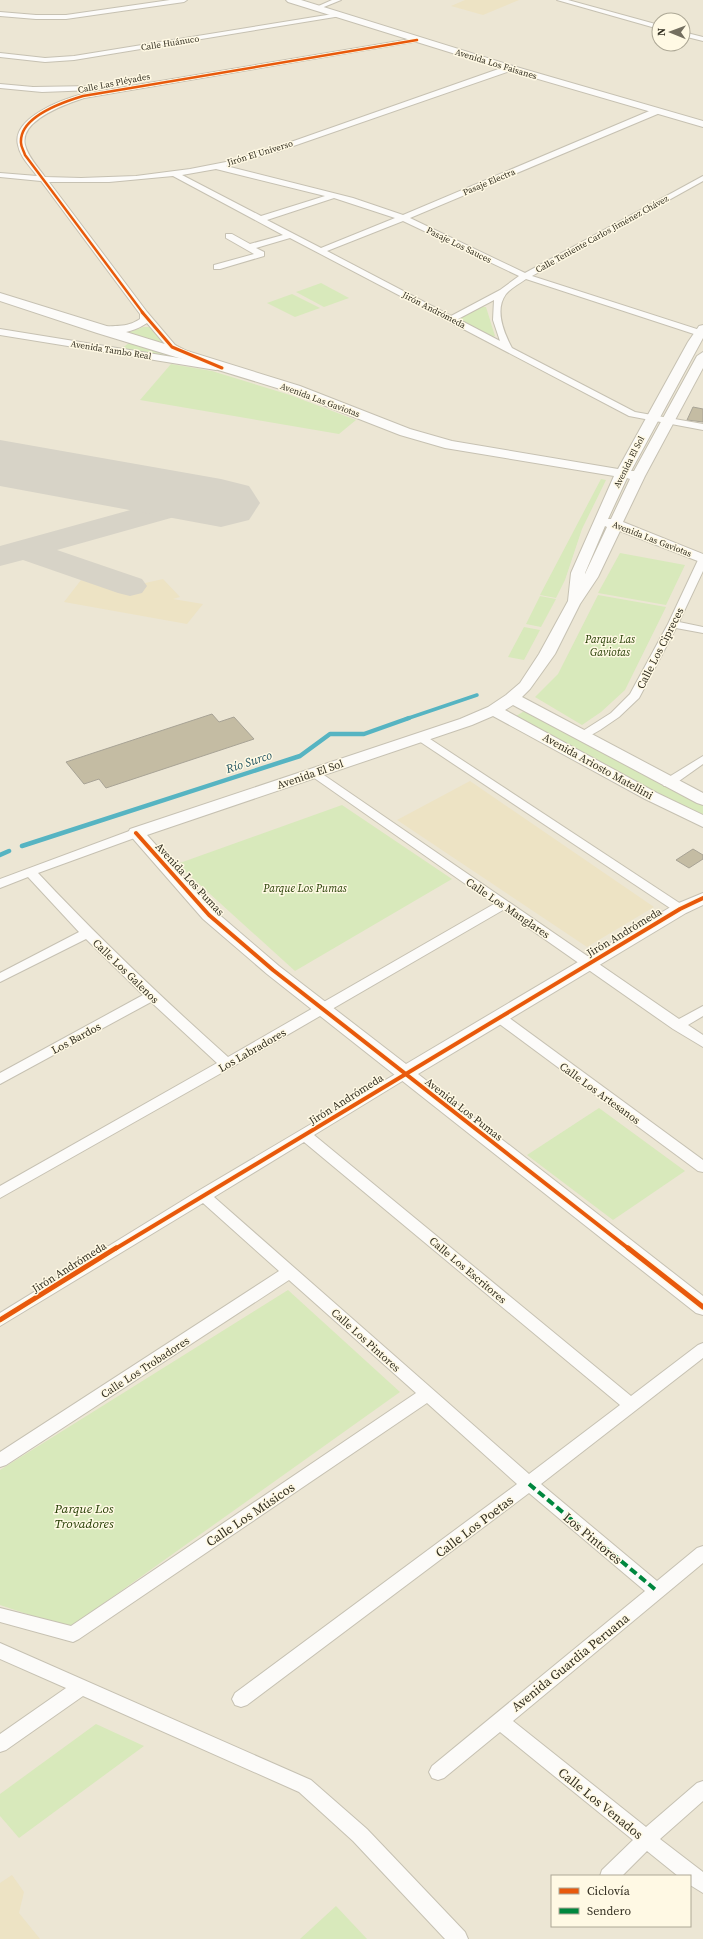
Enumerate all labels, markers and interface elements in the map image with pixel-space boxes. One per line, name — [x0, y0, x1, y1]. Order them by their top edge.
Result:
north arrow — [651, 12, 691, 52]
text: N — [654, 28, 669, 36]
street label: Calle Huánuco — [140, 32, 200, 54]
street label: Avenida Los Faisanes — [454, 46, 538, 82]
street label: Calle Las Pléyades — [77, 70, 151, 96]
street label: Jirón El Universo — [225, 137, 294, 169]
street label: Pasaje Electra — [461, 165, 517, 198]
street label: Calle Teniente Carlos Jiménez Chávez — [533, 192, 671, 276]
street label: Pasaje Los Sauces — [424, 224, 494, 266]
street label: Jirón Andrómeda — [399, 288, 468, 331]
street label: Avenida Tambo Real — [70, 338, 153, 362]
street label: Avenida Las Gaviotas — [278, 380, 362, 420]
street label: Avenida El Sol — [611, 434, 647, 490]
street label: Avenida Las Gaviotas — [611, 518, 694, 560]
street label: Calle Los Cipreces — [633, 605, 688, 692]
park label: Parque Las Gaviotas — [584, 632, 635, 660]
street label: Avenida Ariosto Matellini — [540, 730, 656, 803]
water label: Río Surco — [223, 747, 274, 777]
street label: Avenida El Sol — [275, 756, 345, 793]
street label: Avenida Los Pumas — [152, 840, 228, 919]
street label: Calle Los Manglares — [463, 875, 553, 942]
park label: Parque Los Pumas — [262, 881, 347, 896]
street label: Jirón Andrómeda — [583, 904, 665, 961]
street label: Calle Los Galenos — [89, 936, 162, 1007]
street label: Los Bardos — [49, 1019, 104, 1058]
street label: Los Labradores — [216, 1025, 289, 1076]
street label: Calle Los Artesanos — [556, 1059, 643, 1128]
street label: Jirón Andrómeda — [305, 1070, 387, 1129]
street label: Avenida Los Pumas — [422, 1074, 506, 1145]
street label: Calle Los Escritores — [426, 1234, 510, 1307]
street label: Jirón Andrómeda — [28, 1238, 110, 1297]
street label: Calle Los Pintores — [328, 1305, 404, 1376]
street label: Calle Los Trobadores — [98, 1333, 193, 1402]
street label: Calle Los Músicos — [203, 1478, 298, 1550]
street label: Calle Los Poetas — [432, 1491, 517, 1561]
park label: Parque Los Trovadores — [54, 1500, 114, 1532]
street label: Los Pintores — [560, 1509, 626, 1568]
street label: Avenida Guardia Peruana — [508, 1609, 633, 1715]
street label: Calle Los Venados — [555, 1764, 647, 1843]
legend — [551, 1875, 691, 1927]
text: Ciclovía — [587, 1883, 631, 1899]
text: Sendero — [587, 1903, 631, 1919]

